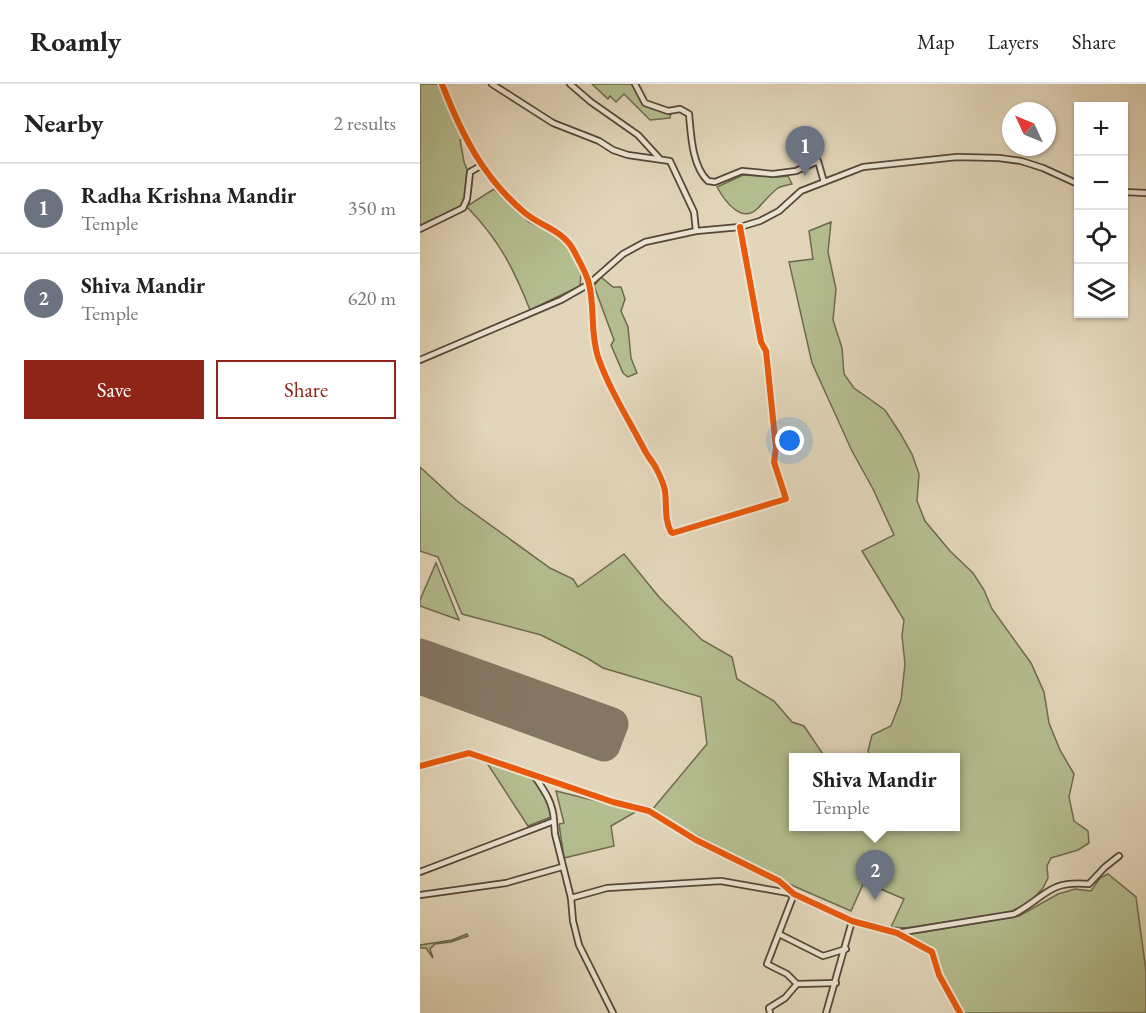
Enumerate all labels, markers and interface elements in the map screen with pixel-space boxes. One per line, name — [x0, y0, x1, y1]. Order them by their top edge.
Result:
text: Roamly — [30, 23, 121, 59]
text: Map — [917, 28, 955, 55]
text: Layers — [988, 28, 1039, 55]
text: Share — [1072, 28, 1116, 55]
north arrow — [1002, 102, 1056, 156]
map controls — [1074, 102, 1128, 318]
button: + — [1074, 102, 1128, 156]
text: Nearby — [24, 106, 104, 140]
text: 2 results — [333, 110, 396, 136]
pin: 1 — [786, 126, 824, 176]
button: − — [1074, 156, 1128, 210]
text: Radha Krishna Mandir — [81, 181, 296, 210]
text: 1 — [38, 195, 49, 221]
text: 350 m — [348, 195, 396, 221]
text: Temple — [81, 210, 138, 236]
button: locate — [1074, 210, 1128, 264]
button: layers — [1074, 264, 1128, 318]
text: Shiva Mandir — [81, 271, 205, 300]
text: 2 — [38, 285, 49, 311]
text: 620 m — [348, 285, 396, 311]
text: Temple — [81, 300, 138, 326]
button: Save — [24, 360, 204, 419]
button: Share — [216, 360, 396, 419]
your location — [775, 426, 804, 455]
popup — [789, 753, 960, 831]
text: Shiva Mandir — [812, 765, 937, 794]
text: Temple — [812, 794, 870, 820]
pin: 2 — [856, 850, 894, 900]

